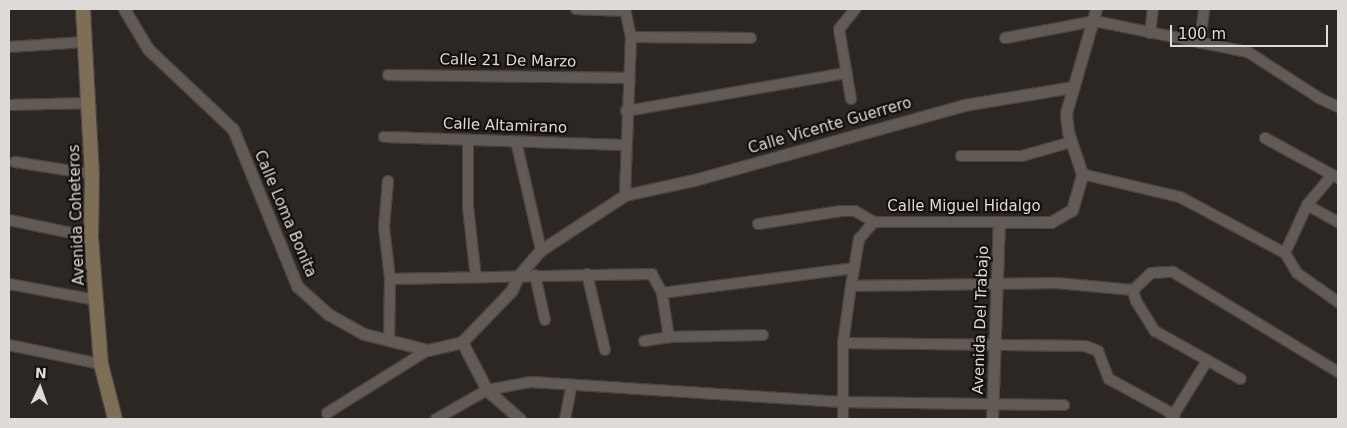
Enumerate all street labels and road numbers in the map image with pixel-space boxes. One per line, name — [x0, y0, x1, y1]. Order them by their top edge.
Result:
street label: Calle 21 De Marzo — [439, 51, 577, 71]
street label: Calle Vicente Guerrero — [746, 94, 914, 158]
street label: Calle Altamirano — [443, 115, 567, 137]
street label: Avenida Coheteros — [66, 144, 88, 286]
street label: Calle Loma Bonita — [250, 148, 320, 280]
street label: Calle Miguel Hidalgo — [887, 198, 1041, 216]
street label: Avenida Del Trabajo — [969, 245, 993, 395]

